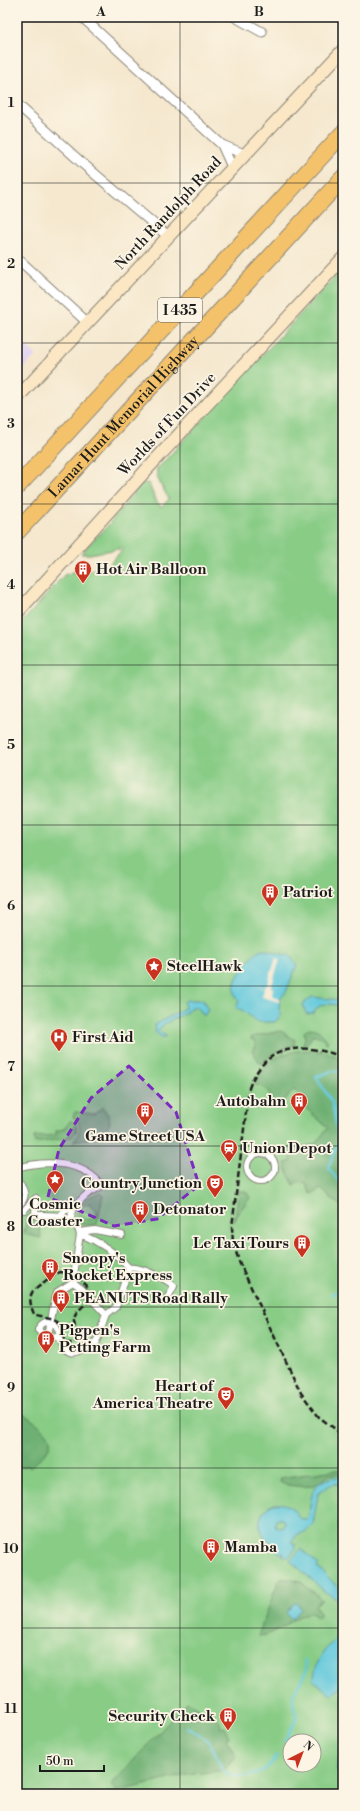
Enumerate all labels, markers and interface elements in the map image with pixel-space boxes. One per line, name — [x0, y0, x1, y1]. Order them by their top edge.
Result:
text: A — [95, 4, 106, 20]
text: B — [254, 4, 264, 20]
text: 1 — [8, 95, 15, 111]
street label: North Randolph Road — [111, 152, 226, 274]
text: 2 — [7, 256, 15, 272]
road number: I 435 — [158, 298, 202, 322]
street label: Lamar Hunt Memorial Highway — [44, 331, 204, 502]
street label: Worlds of Fun Drive — [114, 368, 220, 481]
text: 3 — [7, 416, 15, 432]
building icon: Hot Air Balloon — [73, 559, 93, 584]
place label: Hot Air Balloon — [96, 560, 207, 579]
text: 4 — [7, 577, 16, 593]
text: 5 — [7, 737, 15, 753]
building icon: Patriot — [260, 882, 280, 907]
place label: Patriot — [283, 883, 334, 902]
text: 6 — [7, 898, 15, 914]
place icon: SteelHawk — [144, 956, 164, 981]
place label: SteelHawk — [167, 957, 243, 976]
hospital icon: First Aid — [49, 1027, 69, 1052]
place label: First Aid — [72, 1028, 134, 1047]
text: 7 — [7, 1059, 15, 1075]
building icon: Autobahn — [289, 1091, 309, 1116]
place label: Autobahn — [215, 1092, 287, 1111]
building icon: Game Street USA — [135, 1101, 155, 1126]
place label: Game Street USA — [85, 1127, 205, 1146]
station icon: Union Depot — [219, 1138, 239, 1163]
place label: Union Depot — [242, 1139, 332, 1158]
place icon: Cosmic Coaster — [45, 1169, 65, 1194]
theatre icon: Country Junction — [205, 1173, 225, 1198]
place label: Country Junction — [81, 1174, 203, 1193]
place label: Cosmic Coaster — [27, 1195, 83, 1231]
building icon: Detonator — [130, 1199, 150, 1224]
place label: Detonator — [153, 1200, 227, 1219]
text: 8 — [7, 1219, 15, 1235]
building icon: Le Taxi Tours — [292, 1233, 312, 1258]
place label: Le Taxi Tours — [193, 1234, 289, 1253]
place label: Snoopy's Rocket Express — [63, 1249, 172, 1285]
building icon: Snoopy's Rocket Express — [40, 1257, 60, 1282]
building icon: PEANUTS Road Rally — [51, 1288, 71, 1313]
place label: PEANUTS Road Rally — [74, 1289, 228, 1308]
place label: Pigpen's Petting Farm — [59, 1321, 151, 1357]
building icon: Pigpen's Petting Farm — [36, 1329, 56, 1354]
place label: Heart of America Theatre — [92, 1377, 215, 1413]
text: 9 — [7, 1380, 15, 1396]
theatre icon: Heart of America Theatre — [216, 1385, 236, 1410]
building icon: Mamba — [201, 1537, 221, 1562]
place label: Mamba — [224, 1538, 278, 1557]
text: 10 — [3, 1541, 19, 1557]
text: 11 — [5, 1701, 18, 1717]
building icon: Security Check — [218, 1706, 238, 1731]
place label: Security Check — [109, 1707, 216, 1726]
north arrow — [282, 1733, 322, 1773]
text: N — [300, 1738, 316, 1755]
scale bar — [40, 1747, 104, 1773]
text: 50 m — [46, 1754, 74, 1769]

